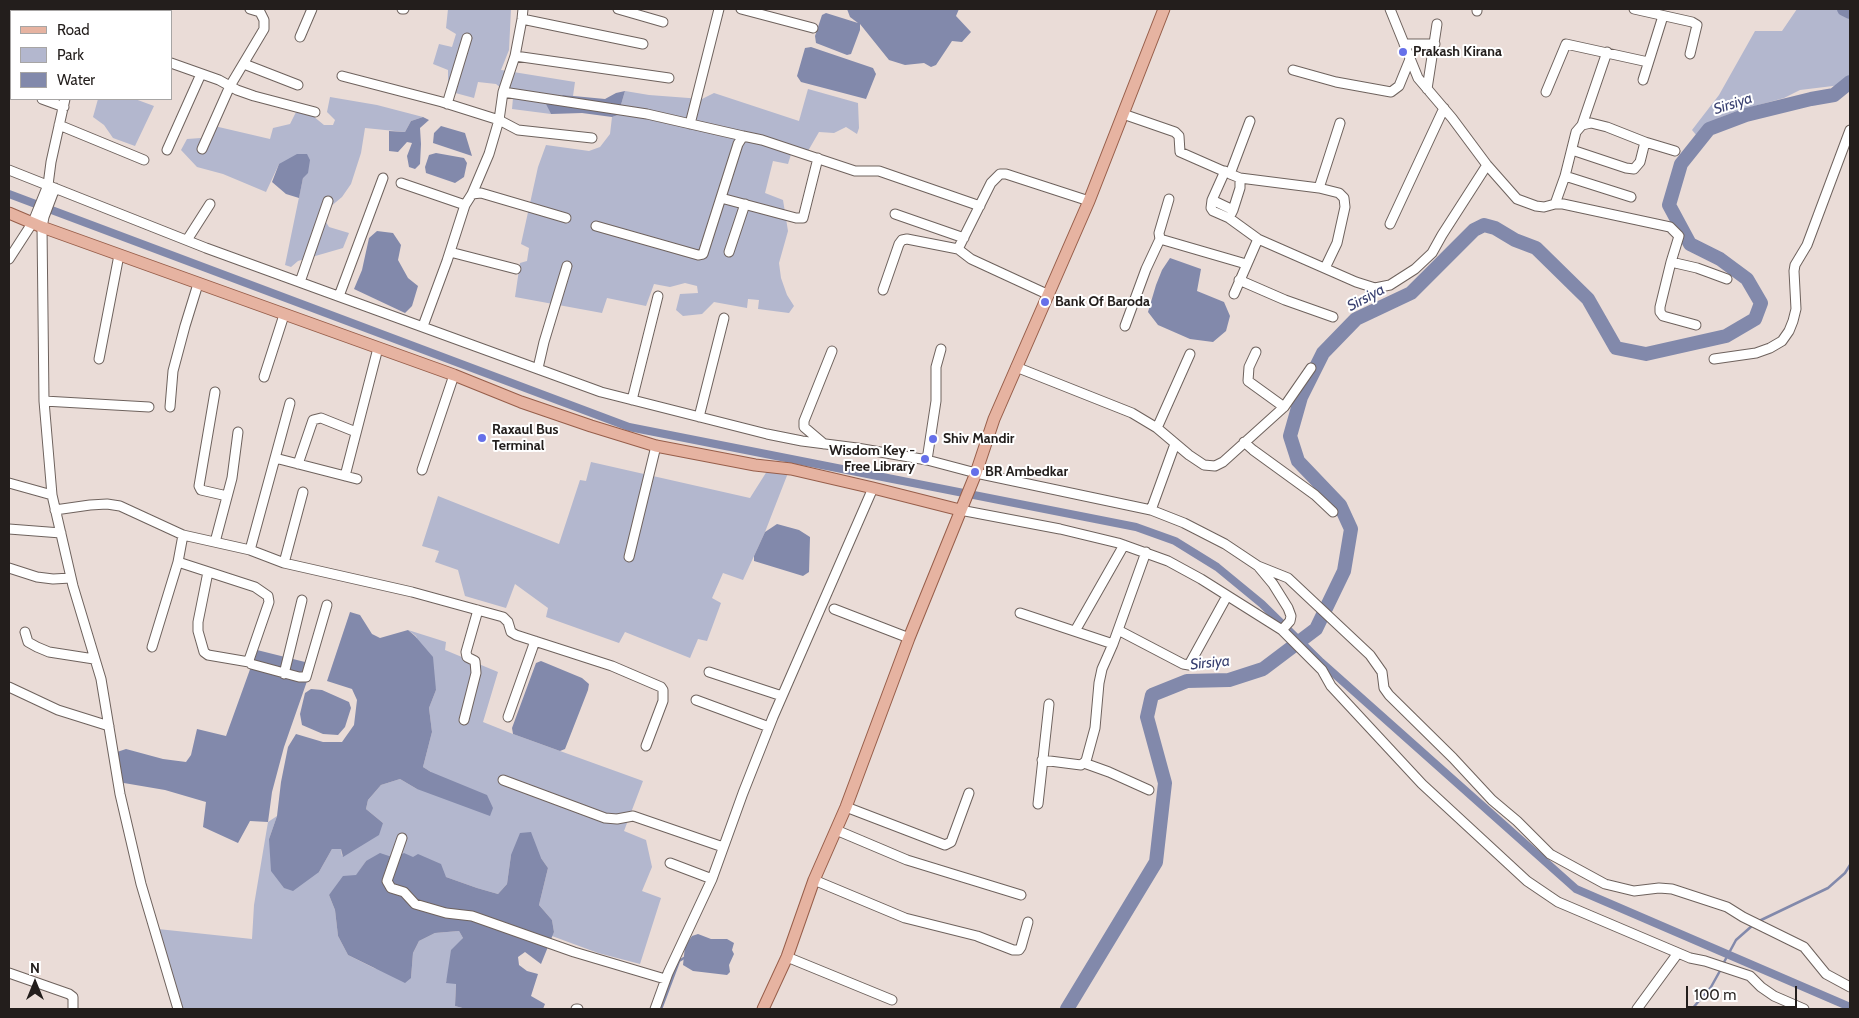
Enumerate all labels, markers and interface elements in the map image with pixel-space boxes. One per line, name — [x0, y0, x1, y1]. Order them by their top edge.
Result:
legend — [10, 10, 172, 100]
text: Road — [57, 21, 90, 39]
place label: Prakash Kirana — [1413, 44, 1502, 60]
text: Park — [57, 46, 84, 64]
marker: Prakash Kirana — [1397, 46, 1409, 58]
text: Water — [57, 71, 95, 89]
water label: Sirsiya — [1711, 89, 1755, 119]
water label: Sirsiya — [1344, 281, 1388, 315]
place label: Bank Of Baroda — [1055, 294, 1150, 310]
marker: Bank Of Baroda — [1039, 296, 1051, 308]
place label: Raxaul Bus Terminal — [492, 422, 558, 454]
place label: Shiv Mandir — [943, 431, 1014, 447]
marker: Raxaul Bus Terminal — [476, 432, 488, 444]
marker: Shiv Mandir — [927, 433, 939, 445]
place label: Wisdom Key - Free Library — [829, 443, 915, 476]
marker: Wisdom Key - Free Library — [919, 453, 931, 465]
place label: BR Ambedkar — [985, 464, 1068, 480]
marker: BR Ambedkar — [969, 466, 981, 478]
water label: Sirsiya — [1189, 652, 1231, 674]
north arrow — [10, 958, 60, 1008]
text: N — [30, 959, 40, 977]
scale bar — [1689, 976, 1800, 1008]
text: 100 m — [1694, 986, 1736, 1004]

